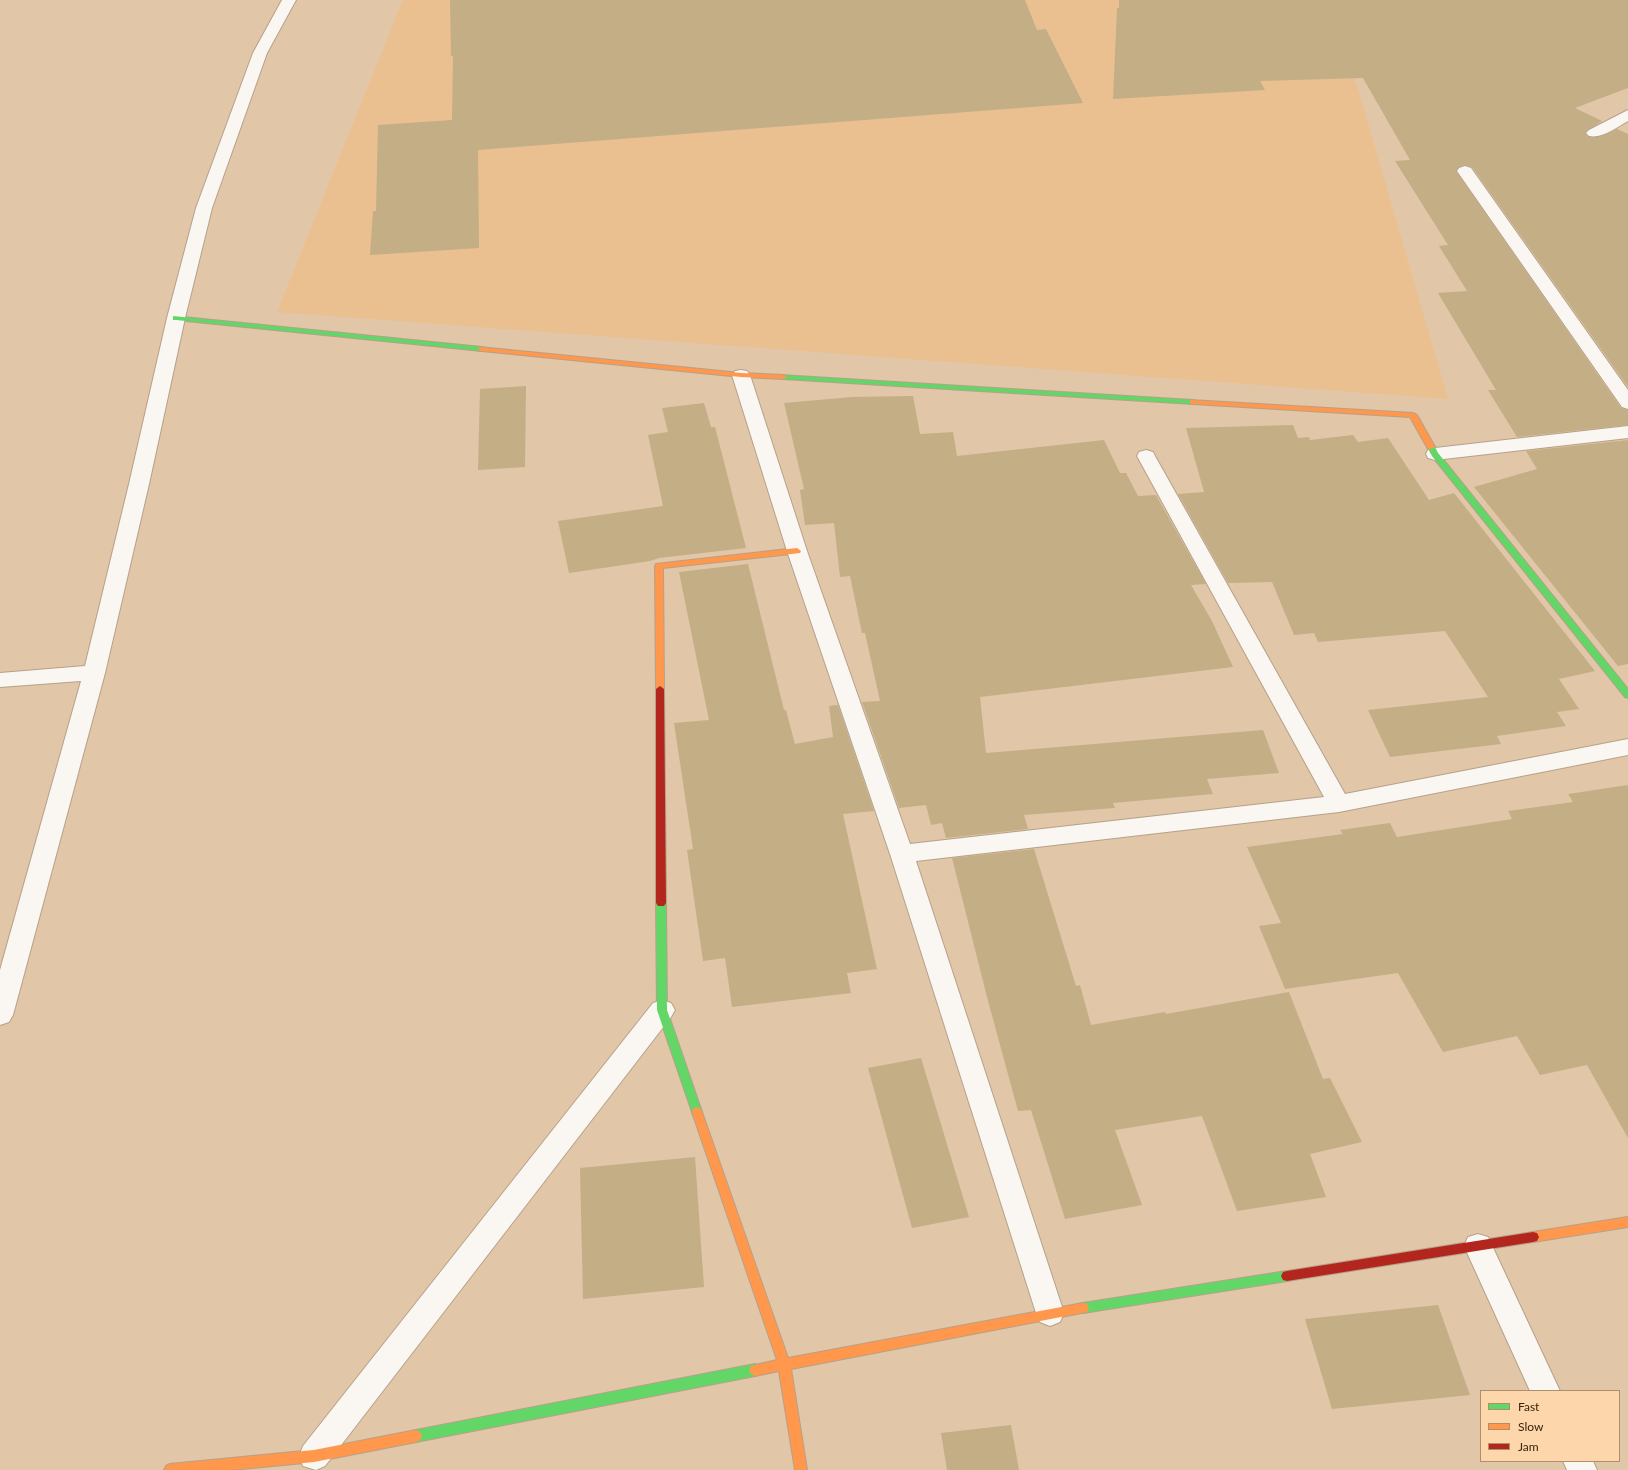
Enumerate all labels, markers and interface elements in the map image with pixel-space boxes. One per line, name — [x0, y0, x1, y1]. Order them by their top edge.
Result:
legend — [1480, 1390, 1620, 1462]
text: Fast — [1518, 1399, 1539, 1414]
text: Slow — [1518, 1419, 1543, 1434]
text: Jam — [1518, 1439, 1539, 1454]

